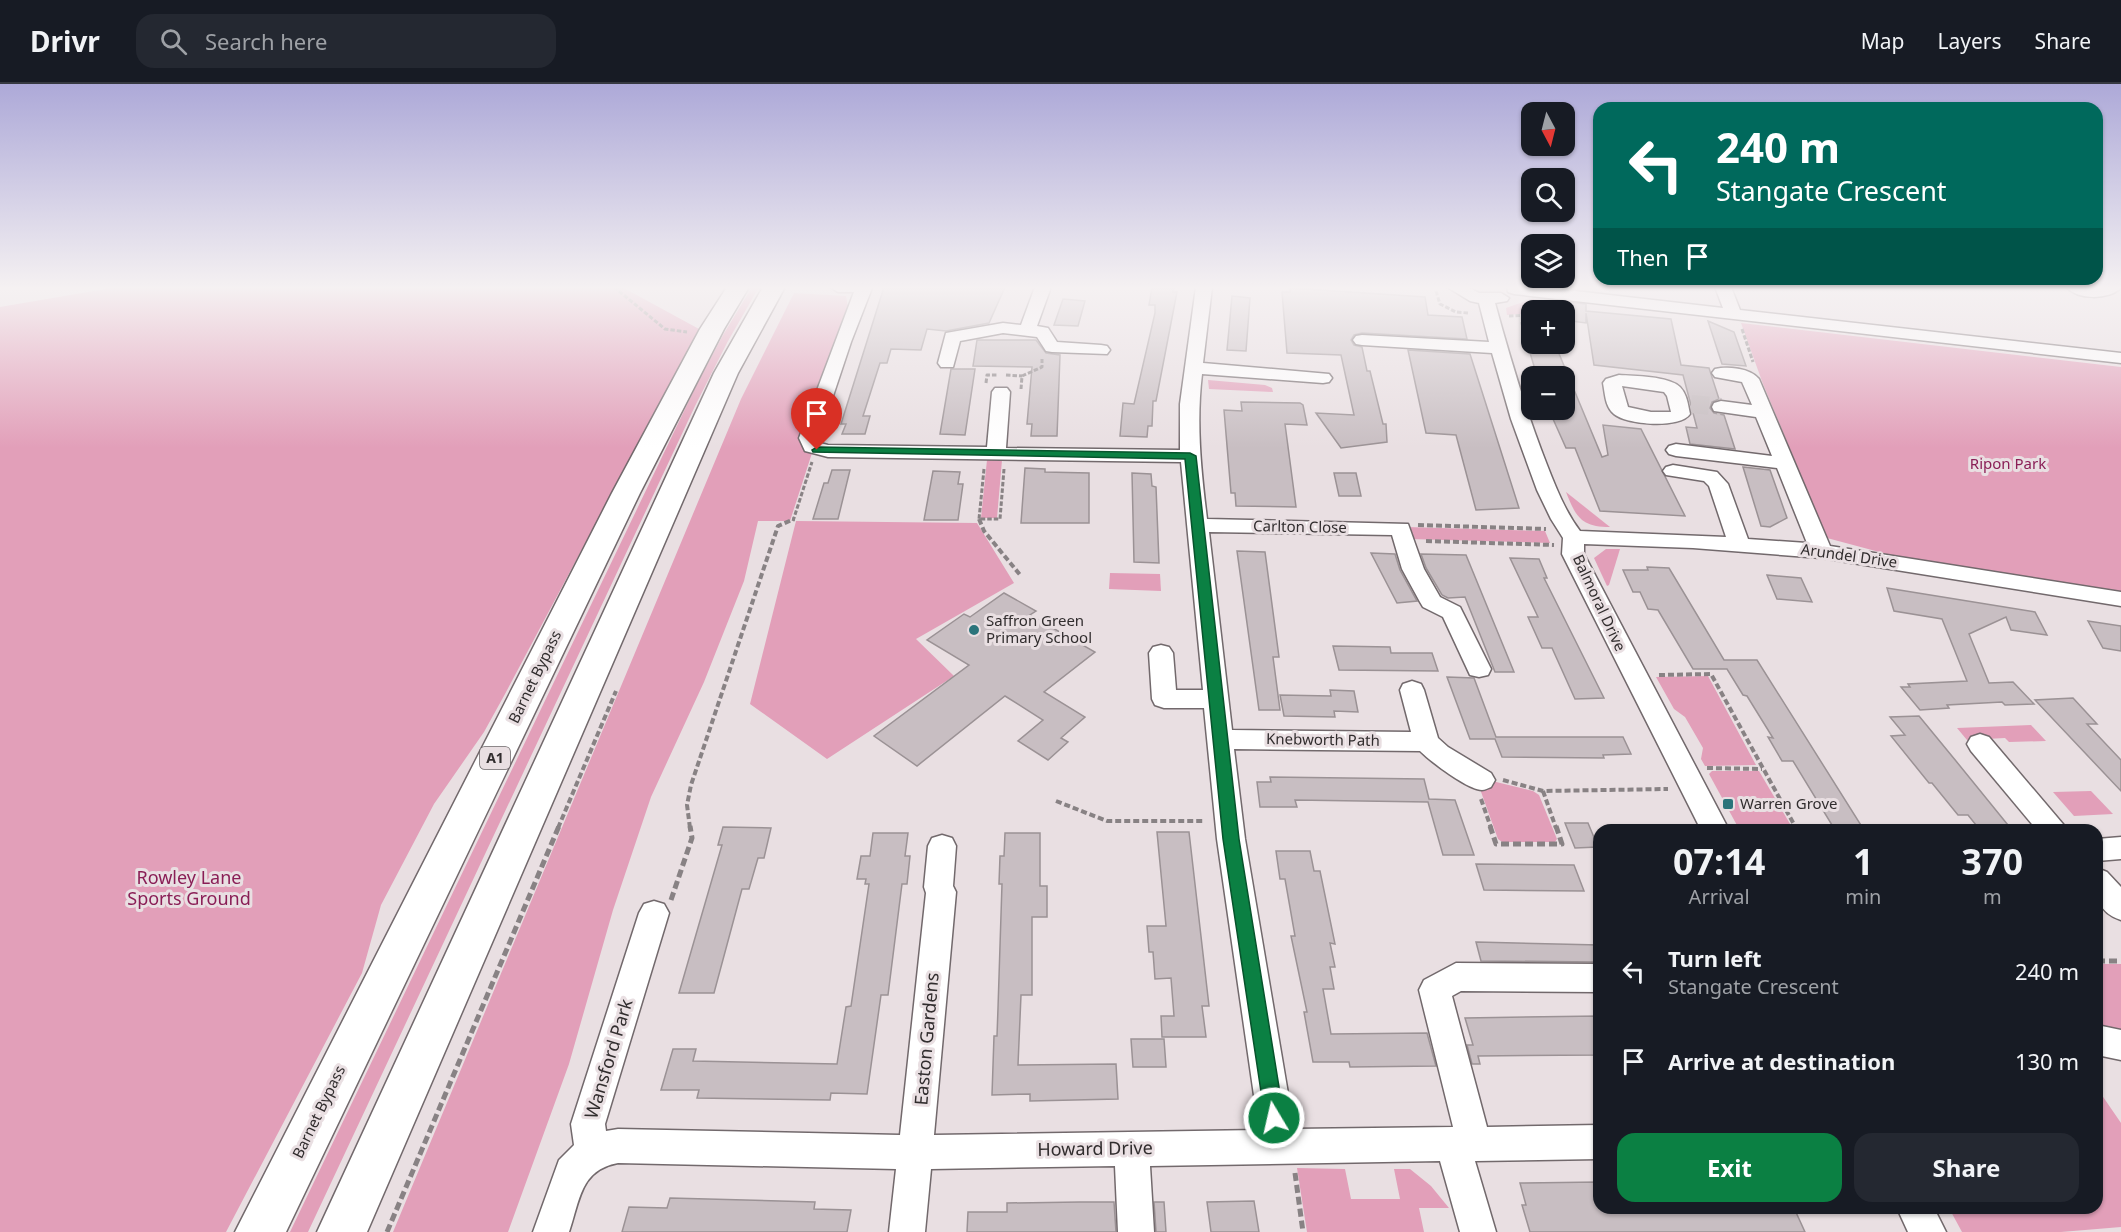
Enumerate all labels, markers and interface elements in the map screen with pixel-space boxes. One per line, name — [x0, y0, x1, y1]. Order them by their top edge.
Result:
search box — [136, 14, 556, 68]
text: Drivr — [30, 22, 100, 60]
icon: search — [157, 25, 190, 58]
text: Search here — [205, 26, 327, 56]
text: Map — [1861, 27, 1905, 55]
text: Layers — [1938, 27, 2002, 55]
text: Share — [2035, 27, 2091, 55]
north arrow — [1521, 102, 1575, 156]
map controls — [1521, 102, 1575, 420]
text: 240 m — [1716, 118, 1840, 175]
icon: left — [1617, 126, 1695, 204]
button: search — [1521, 168, 1575, 222]
text: Stangate Crescent — [1716, 172, 1947, 209]
button: layers — [1521, 234, 1575, 288]
icon: arrive — [1681, 240, 1714, 273]
text: Then — [1617, 242, 1669, 272]
button: + — [1521, 300, 1575, 354]
button: − — [1521, 366, 1575, 420]
pin — [791, 388, 842, 450]
icon: arrive — [800, 397, 833, 430]
park label: Ripon Park — [1970, 453, 2046, 473]
street label: Carlton Close — [1253, 515, 1347, 537]
street label: Arundel Drive — [1800, 538, 1898, 572]
street label: Balmoral Drive — [1569, 551, 1631, 654]
place label: Saffron Green Primary School — [986, 610, 1092, 647]
marker: Saffron Green Primary School — [967, 623, 981, 637]
street label: Barnet Bypass — [503, 627, 565, 726]
street label: Knebworth Path — [1266, 728, 1380, 750]
road number: A1 — [480, 747, 510, 769]
place label: Warren Grove — [1740, 793, 1837, 813]
marker: Warren Grove — [1721, 797, 1735, 811]
text: 07:14 — [1673, 837, 1765, 886]
text: 1 — [1853, 837, 1874, 886]
text: 370 — [1961, 837, 2023, 886]
park label: Rowley Lane Sports Ground — [127, 865, 251, 910]
text: Arrival — [1689, 883, 1750, 910]
text: min — [1845, 883, 1881, 910]
text: m — [1983, 883, 2002, 910]
text: Turn left — [1668, 943, 1762, 973]
icon: left — [1617, 955, 1650, 988]
text: 240 m — [2015, 956, 2079, 986]
street label: Easton Gardens — [908, 972, 944, 1106]
text: Stangate Crescent — [1668, 973, 1839, 1000]
street label: Wansford Park — [578, 995, 638, 1122]
icon: arrive — [1617, 1045, 1650, 1078]
text: Arrive at destination — [1668, 1046, 1895, 1076]
text: 130 m — [2015, 1046, 2079, 1076]
street label: Barnet Bypass — [287, 1062, 349, 1161]
position arrow — [1242, 1086, 1306, 1150]
button: Exit — [1617, 1133, 1842, 1202]
button: Share — [1854, 1133, 2079, 1202]
street label: Howard Drive — [1037, 1135, 1153, 1161]

